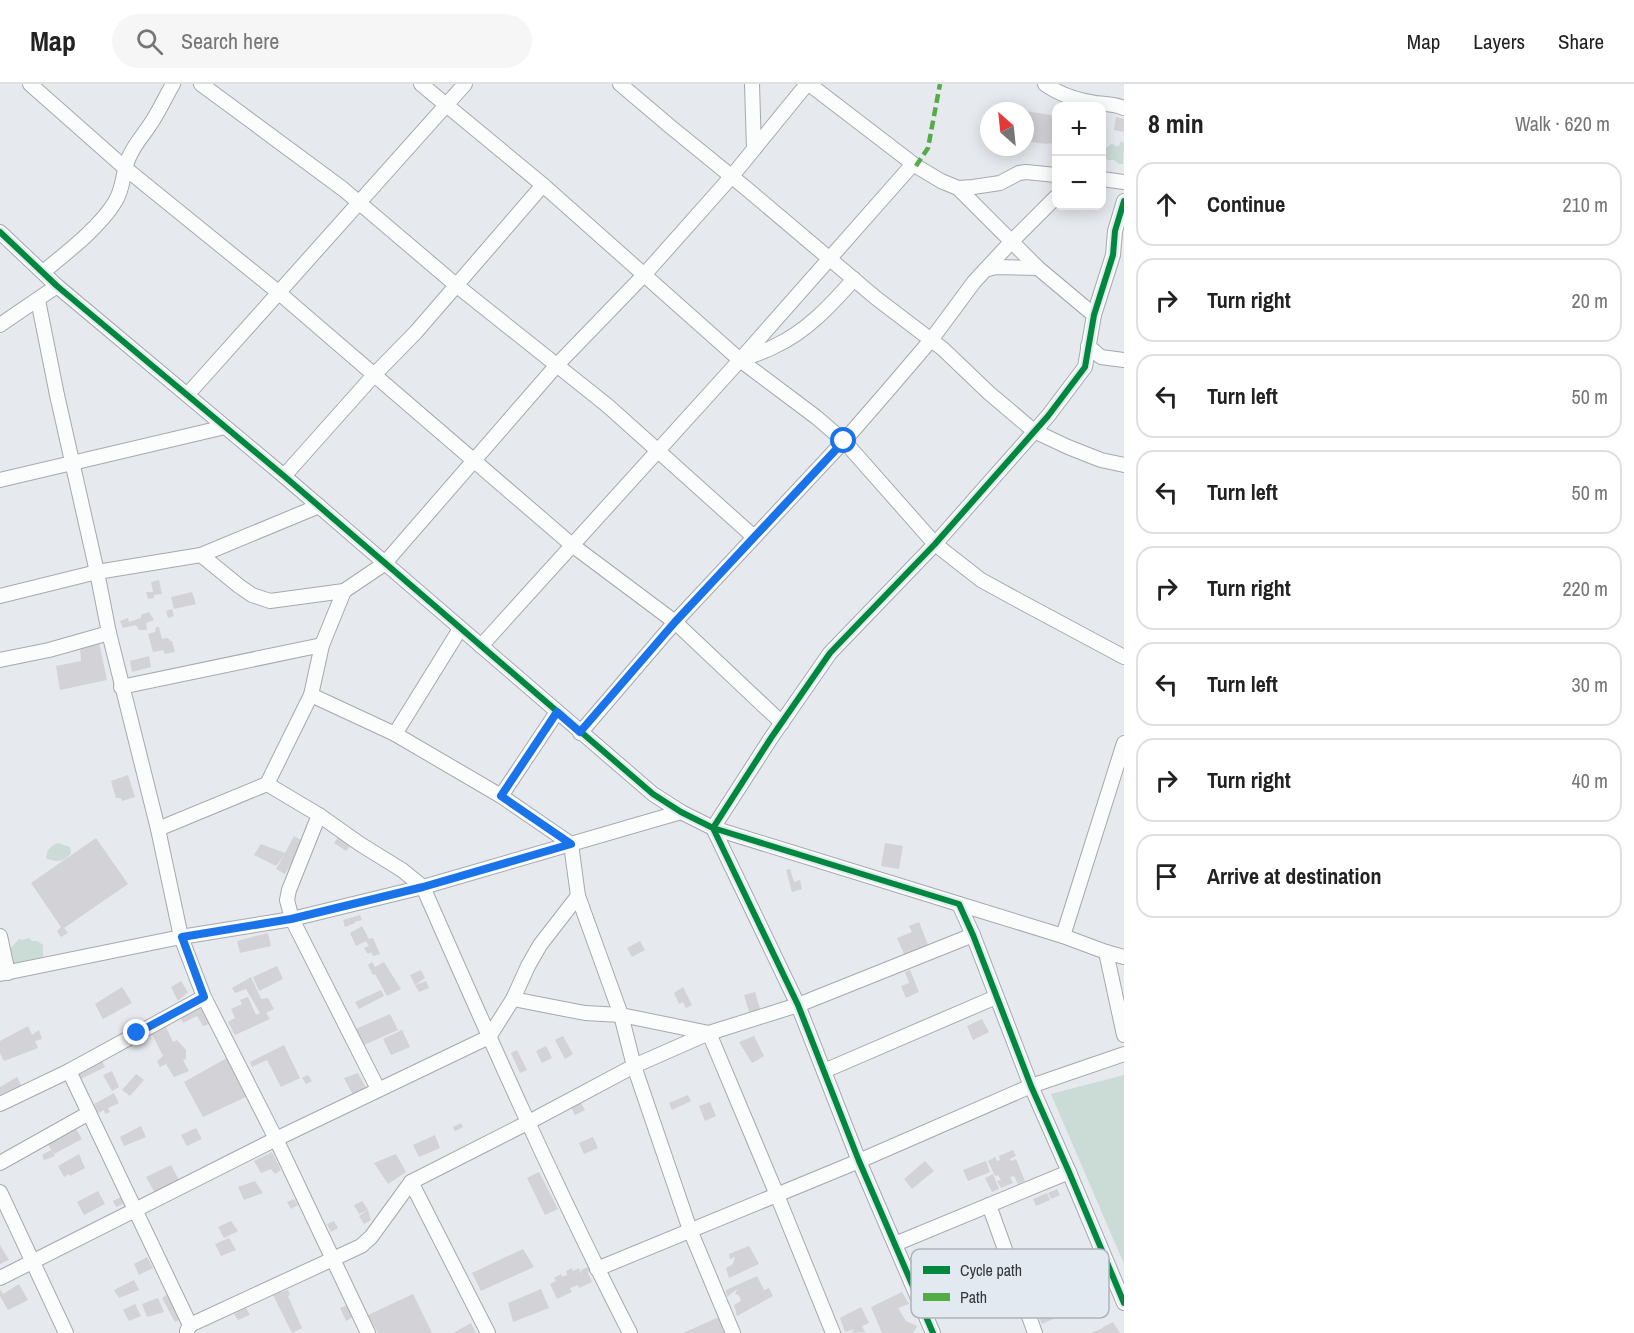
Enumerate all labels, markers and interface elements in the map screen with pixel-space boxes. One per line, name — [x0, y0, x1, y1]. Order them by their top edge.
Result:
search box — [112, 14, 532, 68]
text: Map — [30, 22, 76, 60]
icon: search — [133, 25, 166, 58]
text: Search here — [181, 26, 279, 56]
text: Map — [1407, 27, 1440, 56]
text: Layers — [1473, 27, 1525, 56]
text: Share — [1558, 27, 1604, 56]
north arrow — [980, 102, 1034, 156]
map controls — [1052, 102, 1106, 210]
button: + — [1052, 102, 1106, 156]
text: 8 min — [1148, 106, 1204, 141]
text: Walk · 620 m — [1515, 110, 1610, 137]
button: − — [1052, 156, 1106, 210]
icon: ahead — [1150, 188, 1183, 221]
text: Continue — [1207, 189, 1285, 219]
text: 210 m — [1562, 191, 1608, 218]
icon: right — [1150, 284, 1183, 317]
text: Turn right — [1207, 285, 1291, 315]
text: 20 m — [1572, 287, 1608, 314]
icon: left — [1150, 380, 1183, 413]
text: Turn left — [1207, 381, 1278, 411]
text: 50 m — [1572, 383, 1608, 410]
route start — [830, 427, 856, 453]
icon: left — [1150, 476, 1183, 509]
text: Turn left — [1207, 477, 1278, 507]
text: 50 m — [1572, 479, 1608, 506]
icon: right — [1150, 572, 1183, 605]
text: Turn right — [1207, 573, 1291, 603]
text: 220 m — [1562, 575, 1608, 602]
icon: left — [1150, 668, 1183, 701]
text: Turn left — [1207, 669, 1278, 699]
text: 30 m — [1572, 671, 1608, 698]
icon: right — [1150, 764, 1183, 797]
text: Turn right — [1207, 765, 1291, 795]
text: 40 m — [1572, 767, 1608, 794]
icon: arrive — [1150, 860, 1183, 893]
text: Arrive at destination — [1207, 861, 1381, 891]
route end — [123, 1019, 149, 1045]
legend — [911, 1249, 1109, 1318]
text: Cycle path — [960, 1259, 1022, 1281]
text: Path — [960, 1286, 987, 1308]

